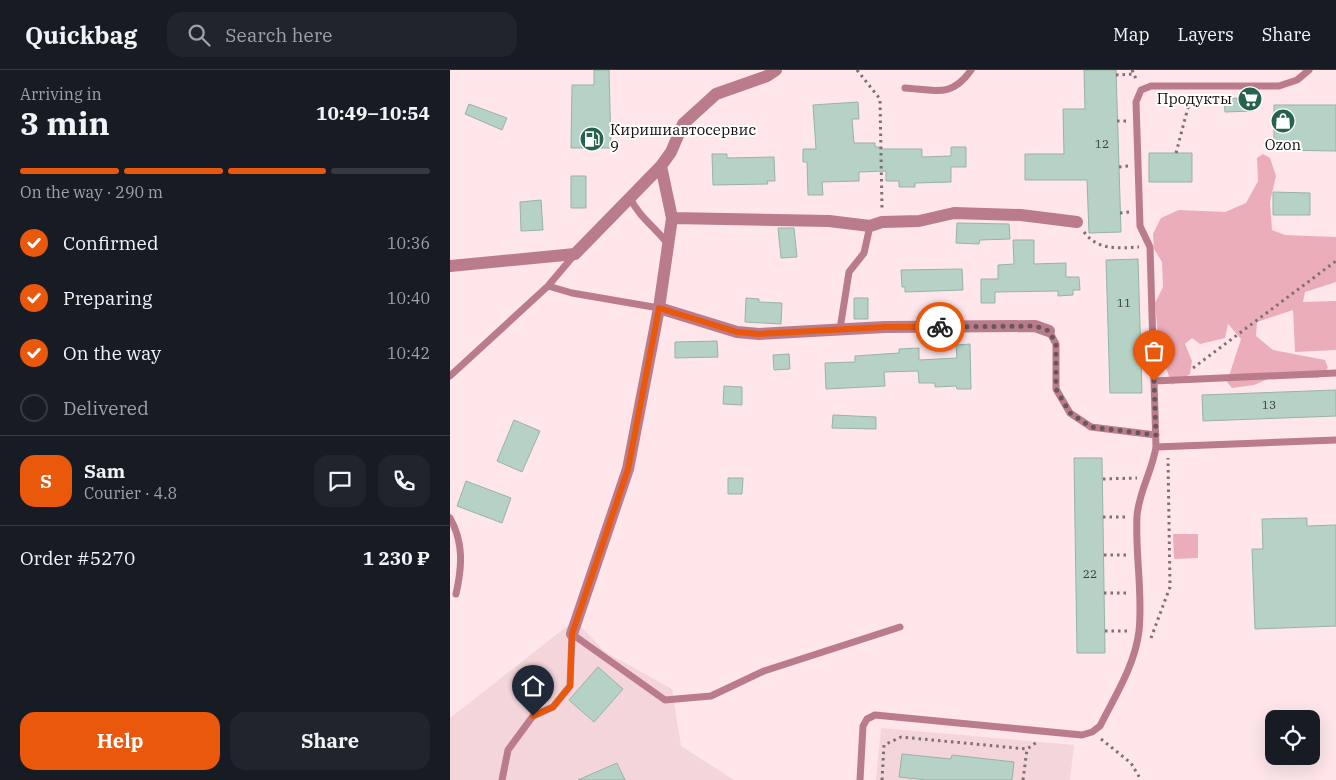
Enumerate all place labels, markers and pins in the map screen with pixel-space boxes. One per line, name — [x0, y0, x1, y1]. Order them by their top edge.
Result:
supermarket icon: Продукты — [1237, 86, 1263, 112]
place label: Продукты — [1157, 89, 1232, 108]
shop icon: Ozon — [1270, 108, 1296, 134]
place label: Киришиавтосервис 9 — [610, 120, 756, 156]
fuel station icon: Киришиавтосервис 9 — [579, 126, 605, 152]
place label: Ozon — [1265, 135, 1302, 154]
pin — [1133, 330, 1175, 381]
pin — [512, 665, 554, 716]

